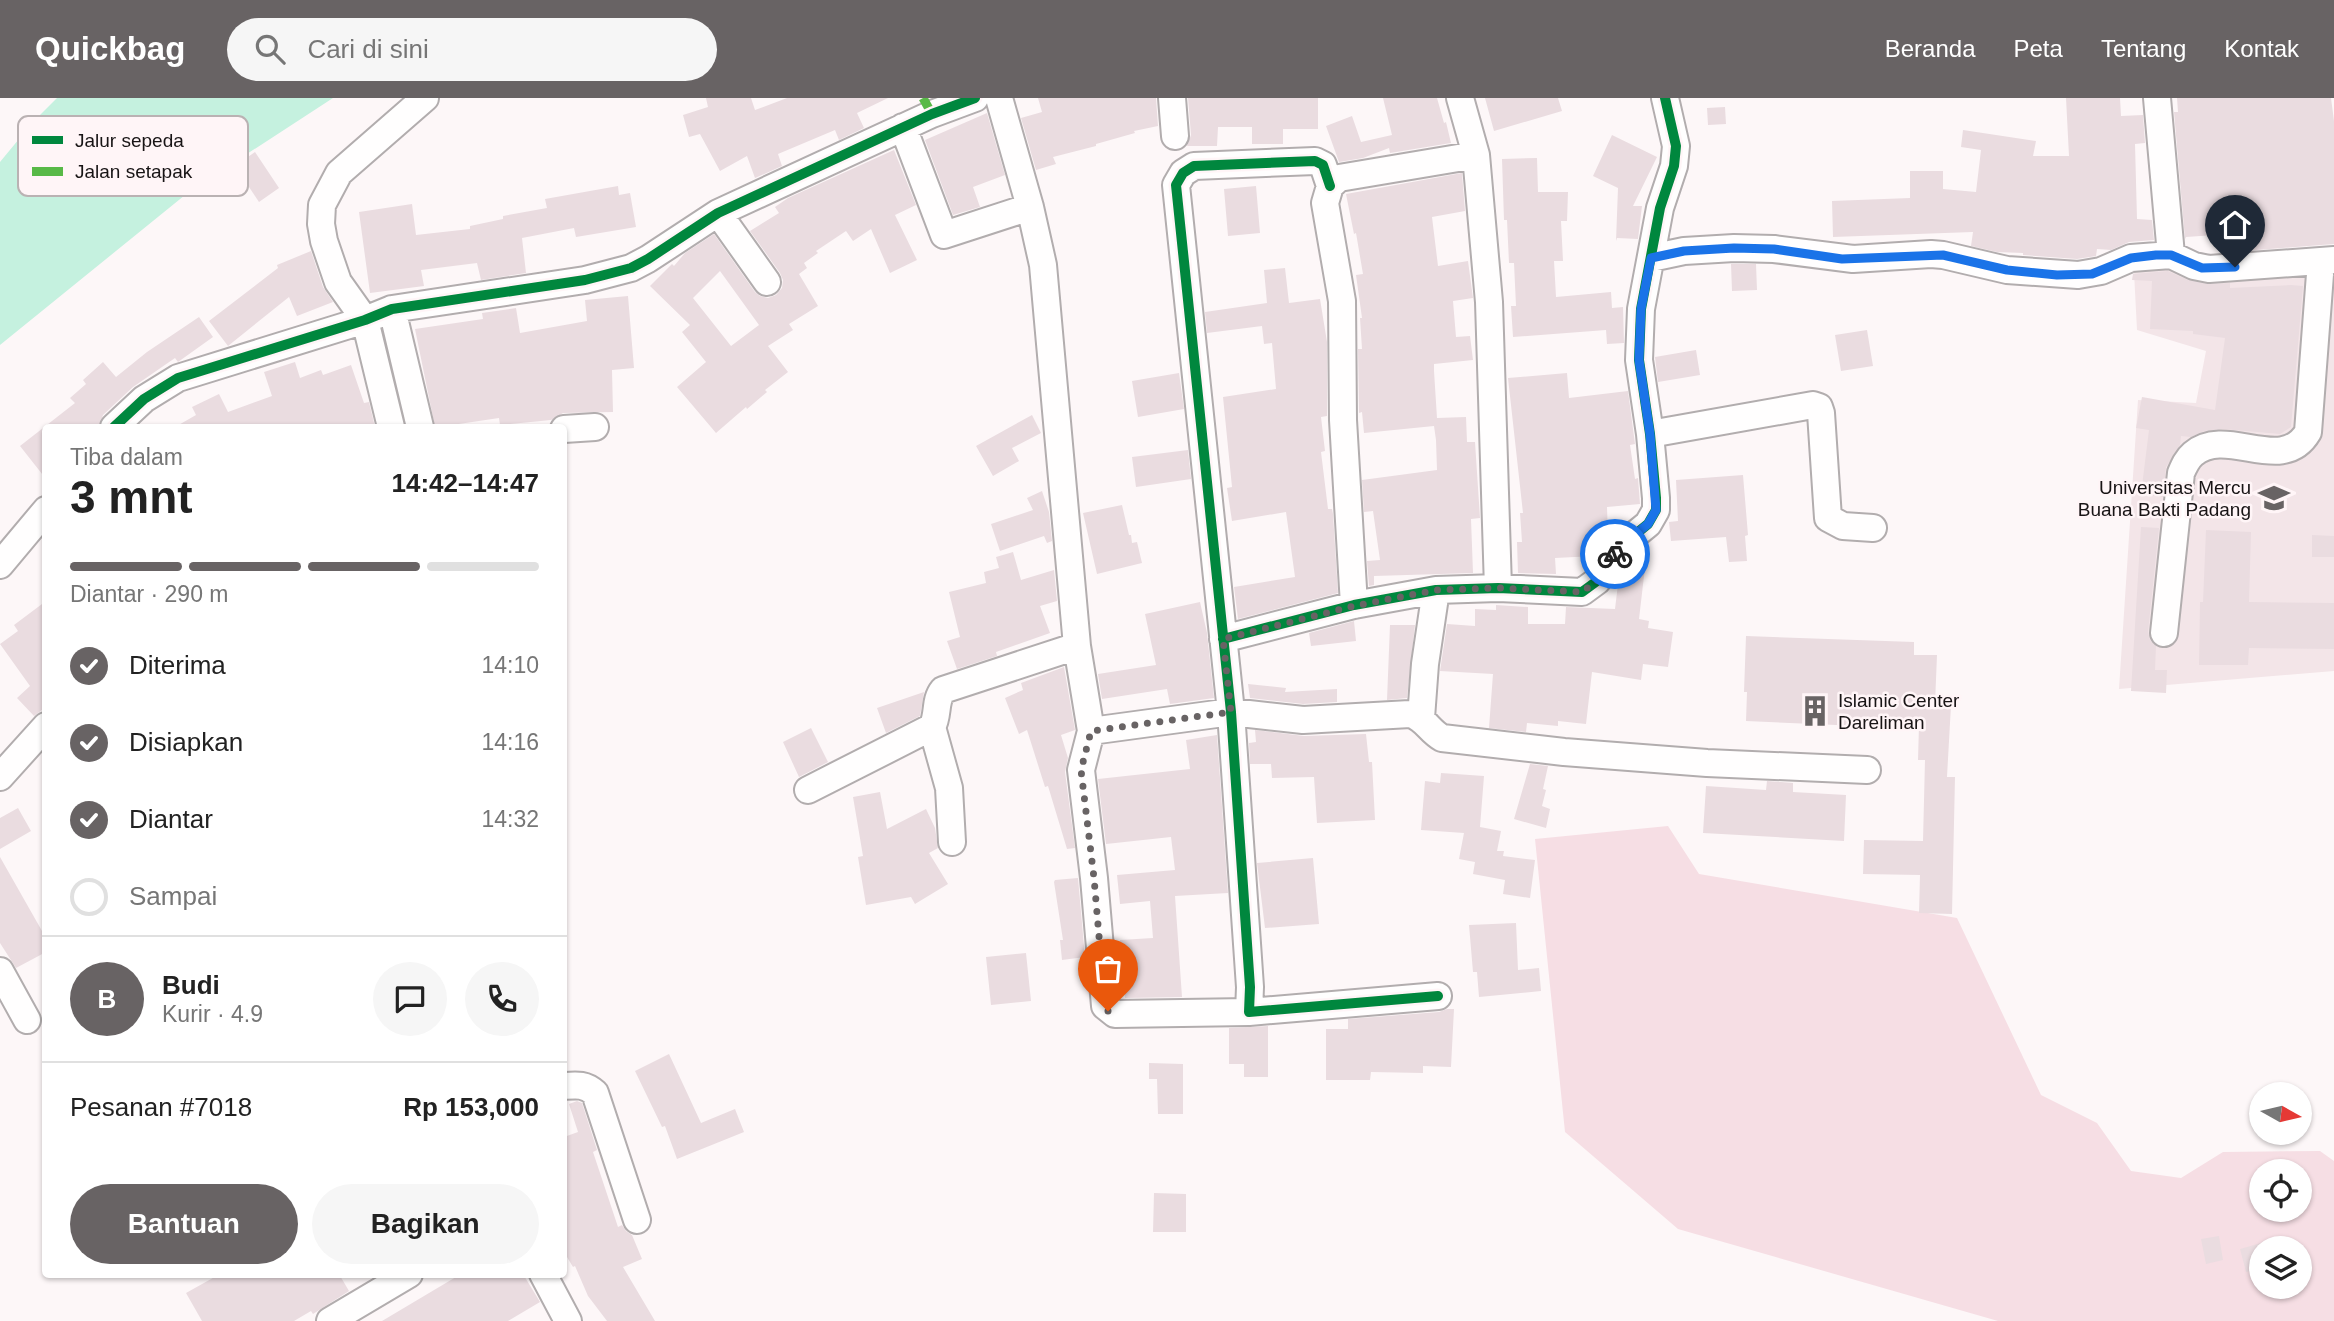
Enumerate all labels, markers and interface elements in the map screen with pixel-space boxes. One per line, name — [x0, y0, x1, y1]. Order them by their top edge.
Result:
search box — [227, 18, 717, 81]
text: Quickbag — [35, 30, 185, 67]
icon: search — [251, 30, 289, 68]
text: Cari di sini — [307, 34, 429, 64]
text: Beranda — [1885, 35, 1976, 62]
text: Peta — [2014, 35, 2063, 62]
text: Tentang — [2101, 35, 2186, 62]
text: Kontak — [2224, 35, 2299, 62]
legend — [18, 116, 248, 196]
text: Jalur sepeda — [75, 130, 184, 151]
text: Jalan setapak — [75, 161, 193, 182]
pin — [2205, 195, 2265, 267]
icon: home — [2216, 206, 2254, 244]
text: Tiba dalam — [70, 444, 183, 470]
text: 14:42–14:47 — [392, 468, 539, 498]
text: 3 mnt — [70, 471, 193, 523]
place label: Universitas Mercu Buana Bakti Padang — [2078, 477, 2251, 520]
school or university icon: Universitas Mercu Buana Bakti Padang — [2257, 481, 2291, 515]
courier — [1580, 519, 1650, 589]
icon: bike — [1596, 535, 1634, 573]
text: Diantar · 290 m — [70, 581, 229, 607]
icon: check — [70, 647, 108, 685]
text: Diterima — [129, 650, 226, 680]
text: 14:10 — [481, 652, 539, 678]
place label: Islamic Center Dareliman — [1838, 690, 1960, 733]
building icon: Islamic Center Dareliman — [1798, 694, 1832, 728]
icon: check — [70, 724, 108, 762]
text: Disiapkan — [129, 727, 243, 757]
text: 14:16 — [481, 729, 539, 755]
icon: check — [70, 801, 108, 839]
text: Diantar — [129, 804, 213, 834]
text: 14:32 — [481, 806, 539, 832]
text: Sampai — [129, 881, 217, 911]
pin — [1078, 939, 1138, 1011]
icon: bag — [1089, 950, 1127, 988]
button: chat — [373, 962, 447, 1036]
button: phone — [465, 962, 539, 1036]
text: Budi — [162, 970, 220, 1000]
text: B — [98, 984, 116, 1014]
text: Kurir · 4.9 — [162, 1001, 263, 1027]
north arrow — [2249, 1082, 2312, 1144]
map controls — [2249, 1082, 2312, 1299]
text: Pesanan #7018 — [70, 1092, 252, 1122]
text: Rp 153,000 — [403, 1092, 539, 1122]
button: locate — [2249, 1159, 2312, 1222]
button: Bantuan — [70, 1184, 298, 1264]
button: Bagikan — [312, 1184, 539, 1264]
button: layers — [2249, 1236, 2312, 1299]

